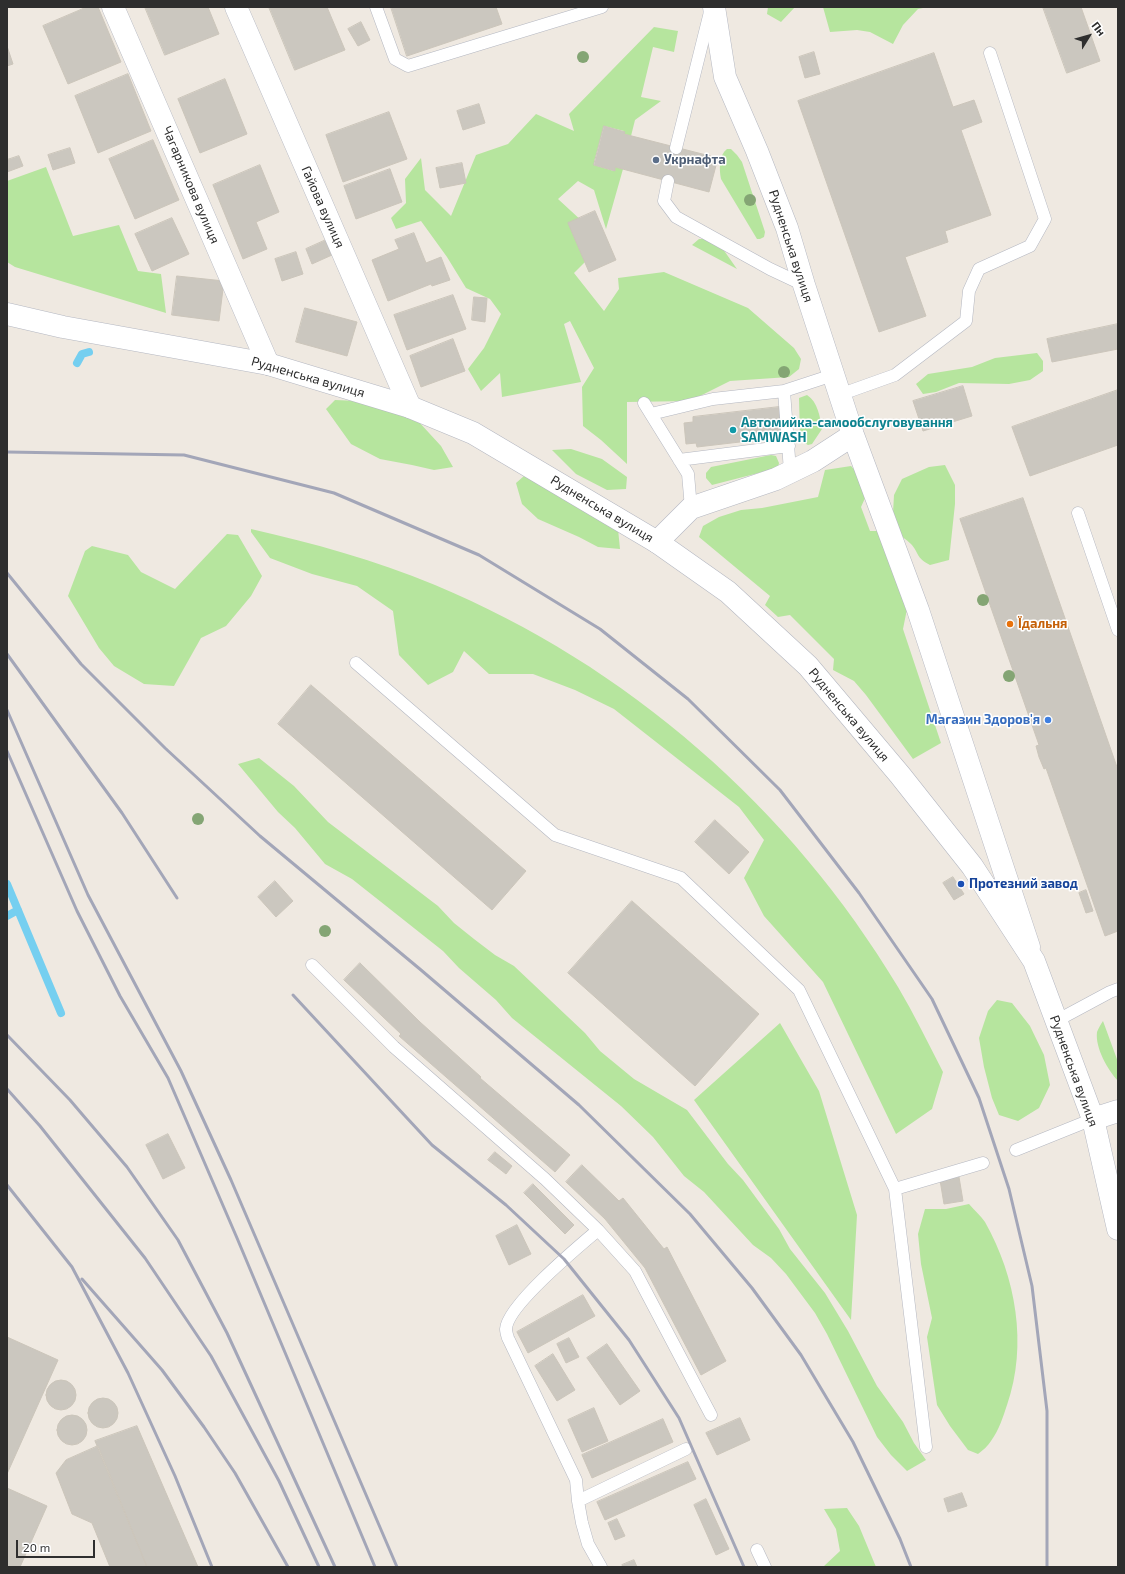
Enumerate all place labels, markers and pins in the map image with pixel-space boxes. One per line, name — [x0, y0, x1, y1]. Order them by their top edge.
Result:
place label: Укрнафта — [664, 152, 726, 168]
marker: Укрнафта — [651, 155, 661, 165]
place label: Автомийка-самообслуговування SAMWASH — [741, 415, 953, 446]
marker: Автомийка-самообслуговування SAMWASH — [728, 425, 738, 435]
place label: Їдальня — [1018, 616, 1067, 632]
marker: Їдальня — [1005, 619, 1015, 629]
place label: Магазин Здоров'я — [926, 712, 1040, 728]
marker: Магазин Здоров'я — [1043, 715, 1053, 725]
place label: Протезний завод — [969, 876, 1078, 892]
marker: Протезний завод — [956, 879, 966, 889]

